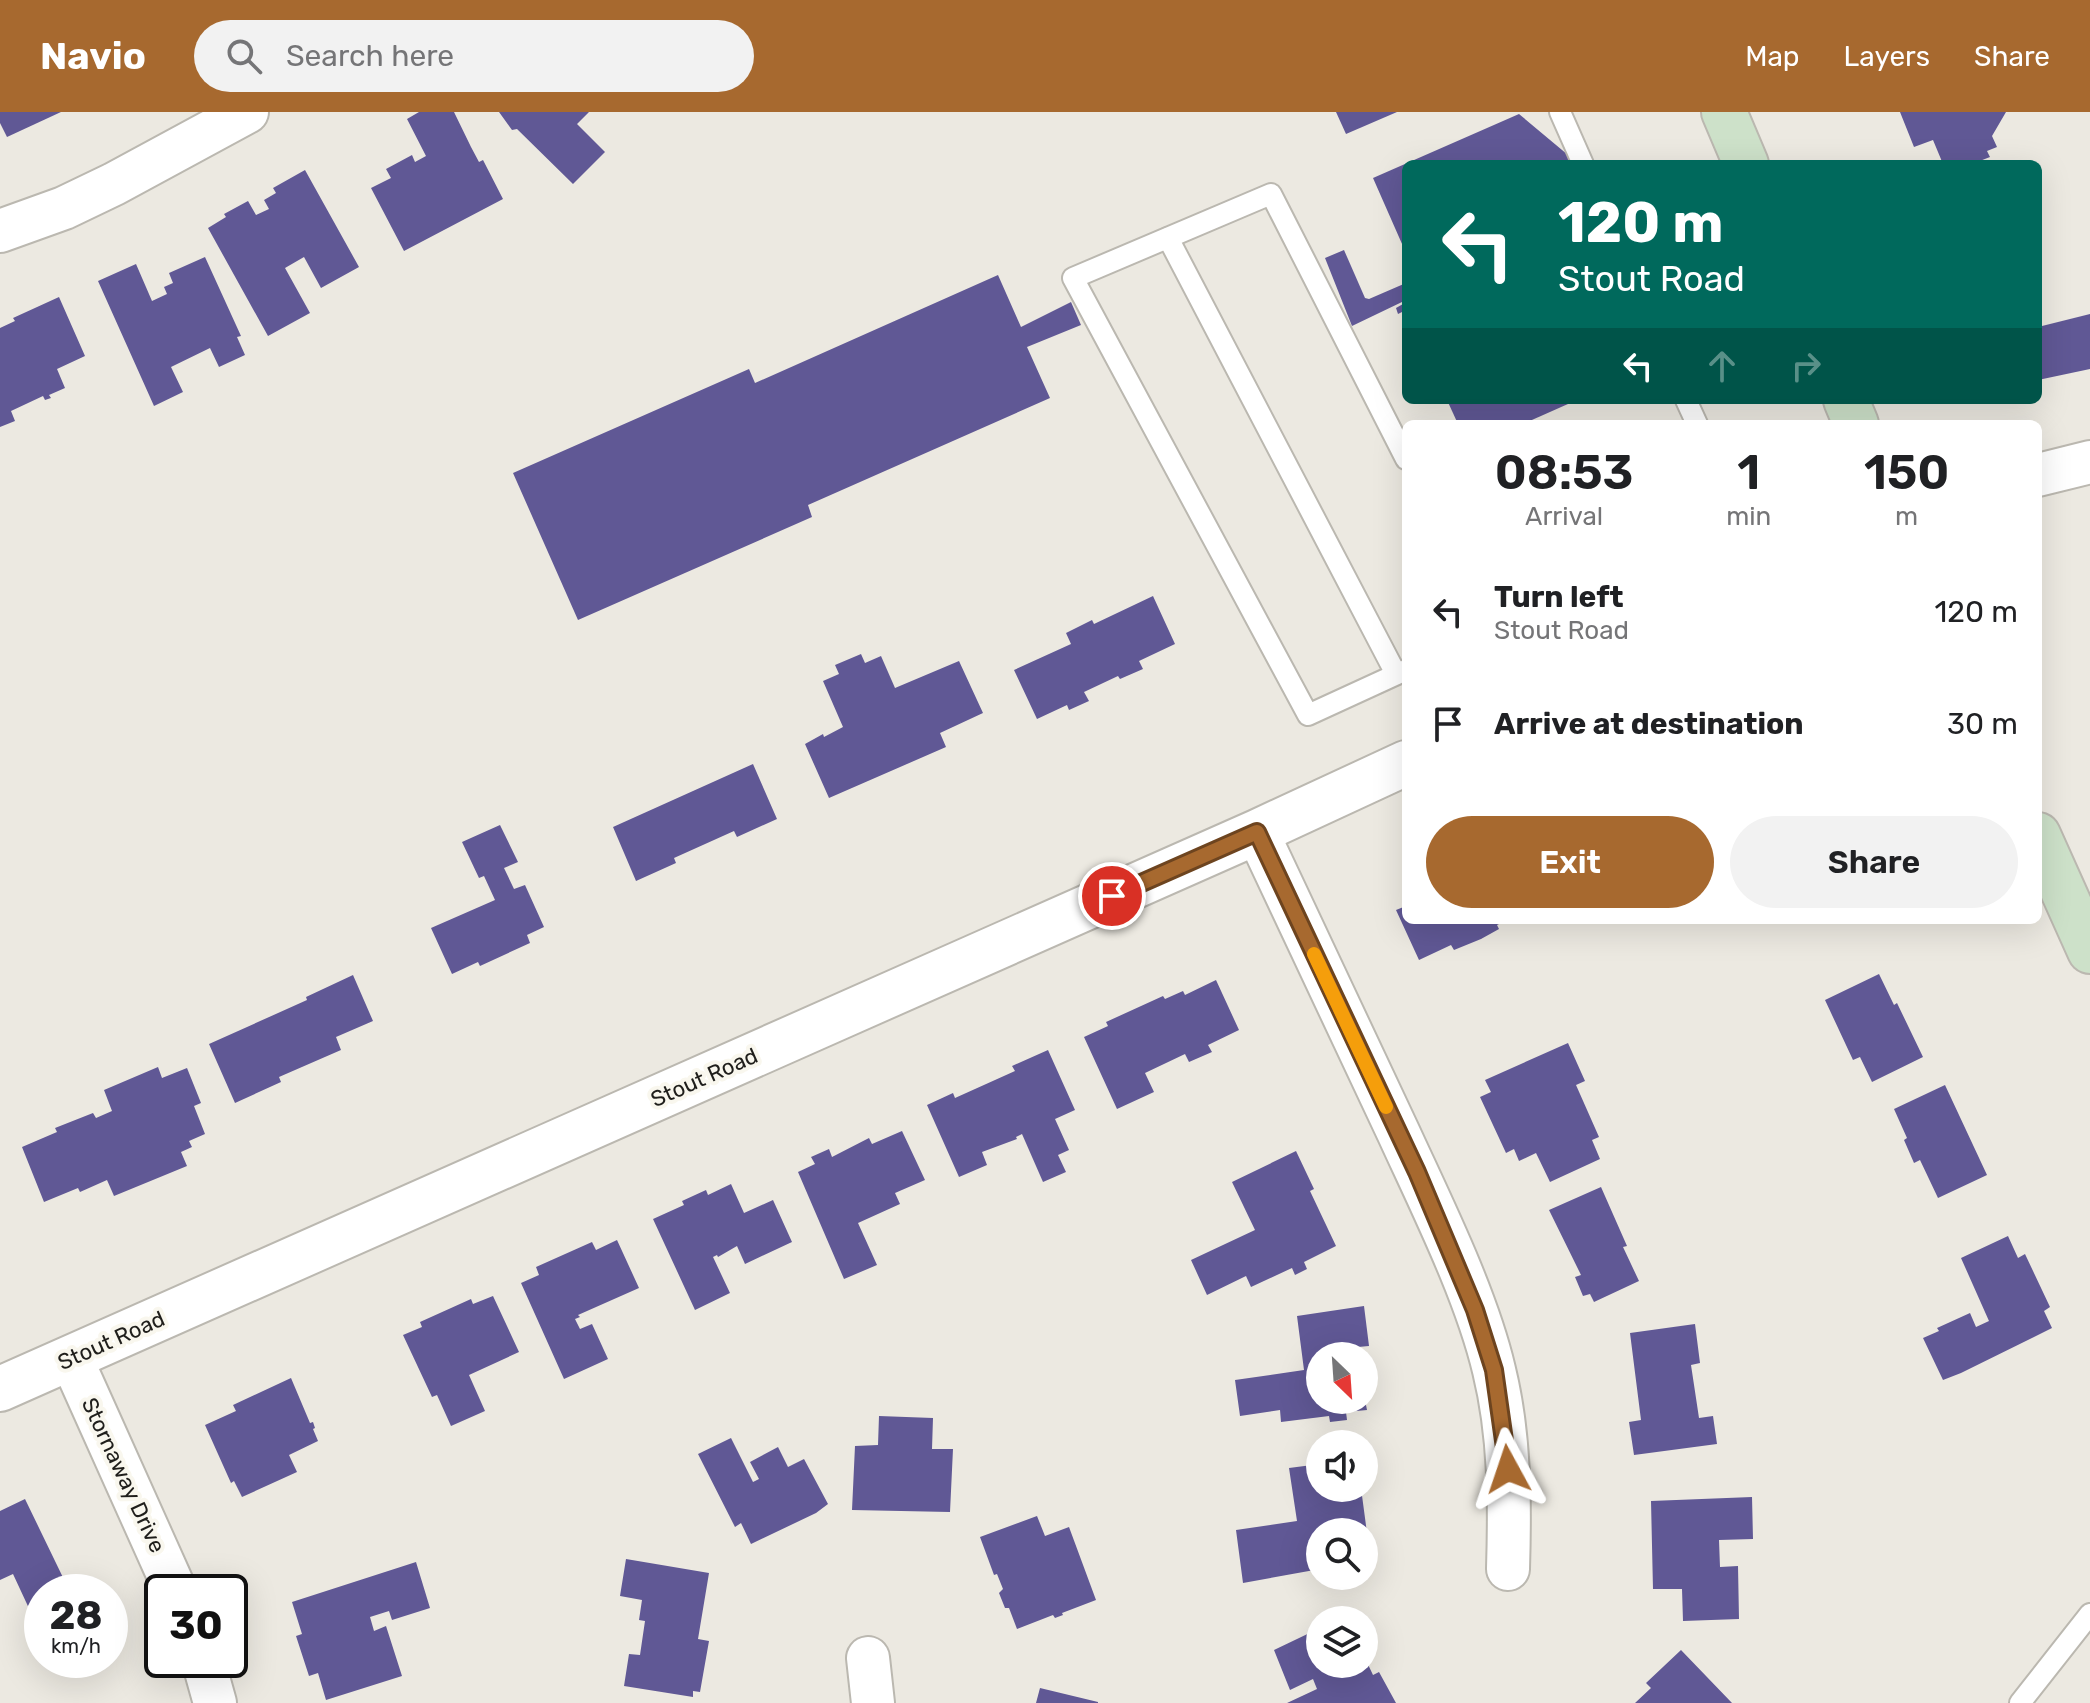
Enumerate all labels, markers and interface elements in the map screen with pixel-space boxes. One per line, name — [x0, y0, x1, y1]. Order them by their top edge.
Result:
search box — [194, 20, 754, 92]
text: Navio — [40, 33, 146, 79]
icon: search — [222, 34, 266, 78]
text: Search here — [286, 38, 454, 74]
text: Map — [1745, 40, 1800, 73]
text: Layers — [1844, 40, 1930, 73]
text: Share — [1974, 40, 2050, 73]
text: 120 m — [1558, 190, 1724, 256]
icon: left — [1426, 192, 1530, 296]
text: Stout Road — [1558, 257, 1745, 300]
icon: left — [1616, 344, 1660, 388]
icon: ahead — [1700, 344, 1744, 388]
icon: right — [1784, 344, 1828, 388]
text: 08:53 — [1495, 444, 1634, 501]
text: 1 — [1737, 444, 1760, 501]
text: 150 — [1864, 444, 1949, 501]
text: Arrival — [1525, 501, 1603, 532]
text: min — [1726, 501, 1771, 532]
text: m — [1895, 501, 1918, 532]
text: Turn left — [1494, 579, 1624, 615]
icon: left — [1426, 590, 1470, 634]
text: 120 m — [1934, 594, 2018, 630]
text: Stout Road — [1494, 615, 1629, 646]
icon: arrive — [1426, 702, 1470, 746]
text: Arrive at destination — [1494, 706, 1804, 742]
text: 30 m — [1947, 706, 2018, 742]
button: Exit — [1426, 816, 1714, 908]
button: Share — [1730, 816, 2018, 908]
pin — [1078, 862, 1146, 930]
icon: arrive — [1090, 874, 1134, 918]
street label: Stout Road — [647, 1042, 762, 1113]
street label: Stout Road — [54, 1305, 169, 1376]
north arrow — [1306, 1342, 1378, 1414]
map controls — [1306, 1342, 1378, 1678]
street label: Stornaway Drive — [76, 1393, 171, 1557]
position arrow — [1466, 1427, 1550, 1511]
button: sound — [1306, 1430, 1378, 1502]
button: search — [1306, 1518, 1378, 1590]
speed limit sign: 30 — [144, 1574, 248, 1678]
text: 28 — [49, 1592, 103, 1639]
button: layers — [1306, 1606, 1378, 1678]
text: km/h — [51, 1634, 101, 1658]

